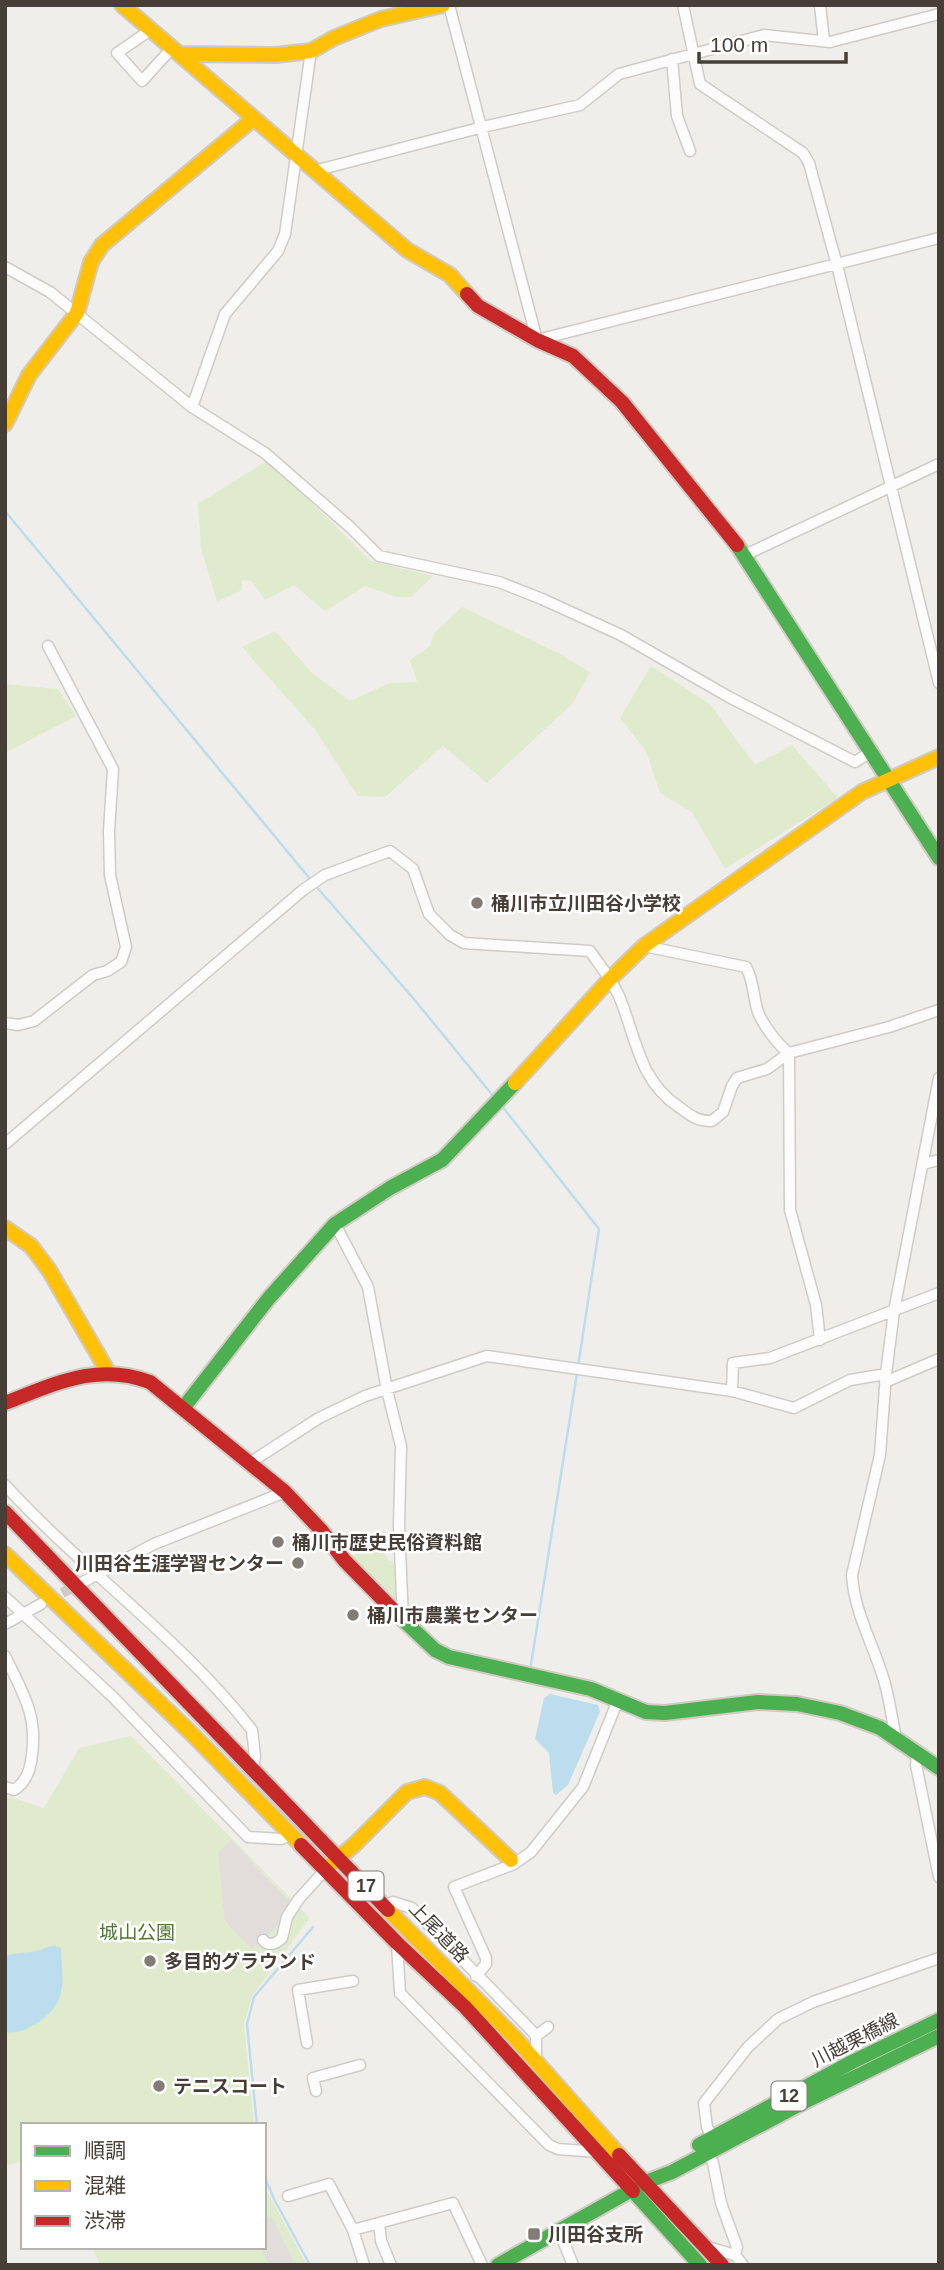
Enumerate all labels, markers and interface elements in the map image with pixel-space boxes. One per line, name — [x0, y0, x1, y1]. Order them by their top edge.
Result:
scale bar — [699, 21, 846, 65]
text: 100 m — [710, 33, 768, 56]
place label: 桶川市立川田谷小学校 — [491, 893, 681, 914]
marker: 桶川市立川田谷小学校 — [469, 895, 485, 911]
place label: 桶川市歴史民俗資料館 — [292, 1532, 482, 1553]
marker: 桶川市歴史民俗資料館 — [270, 1534, 286, 1550]
place label: 川田谷生涯学習センター — [75, 1553, 284, 1574]
marker: 川田谷生涯学習センター — [290, 1555, 306, 1571]
place label: 桶川市農業センター — [367, 1605, 538, 1626]
marker: 桶川市農業センター — [345, 1607, 361, 1623]
road number: 17 — [348, 1872, 384, 1900]
street label: 上尾道路 — [405, 1897, 473, 1967]
park label: 城山公園 — [99, 1922, 175, 1943]
place label: 多目的グラウンド — [164, 1951, 316, 1972]
marker: 多目的グラウンド — [142, 1953, 158, 1969]
street label: 川越栗橋線 — [808, 2009, 902, 2071]
place label: テニスコート — [173, 2076, 287, 2097]
marker: テニスコート — [151, 2078, 167, 2094]
road number: 12 — [772, 2082, 806, 2110]
legend — [21, 2123, 266, 2249]
text: 順調 — [84, 2139, 126, 2162]
text: 混雑 — [84, 2174, 126, 2197]
text: 渋滞 — [84, 2209, 126, 2232]
place label: 川田谷支所 — [548, 2224, 643, 2245]
marker: 川田谷支所 — [526, 2226, 542, 2242]

